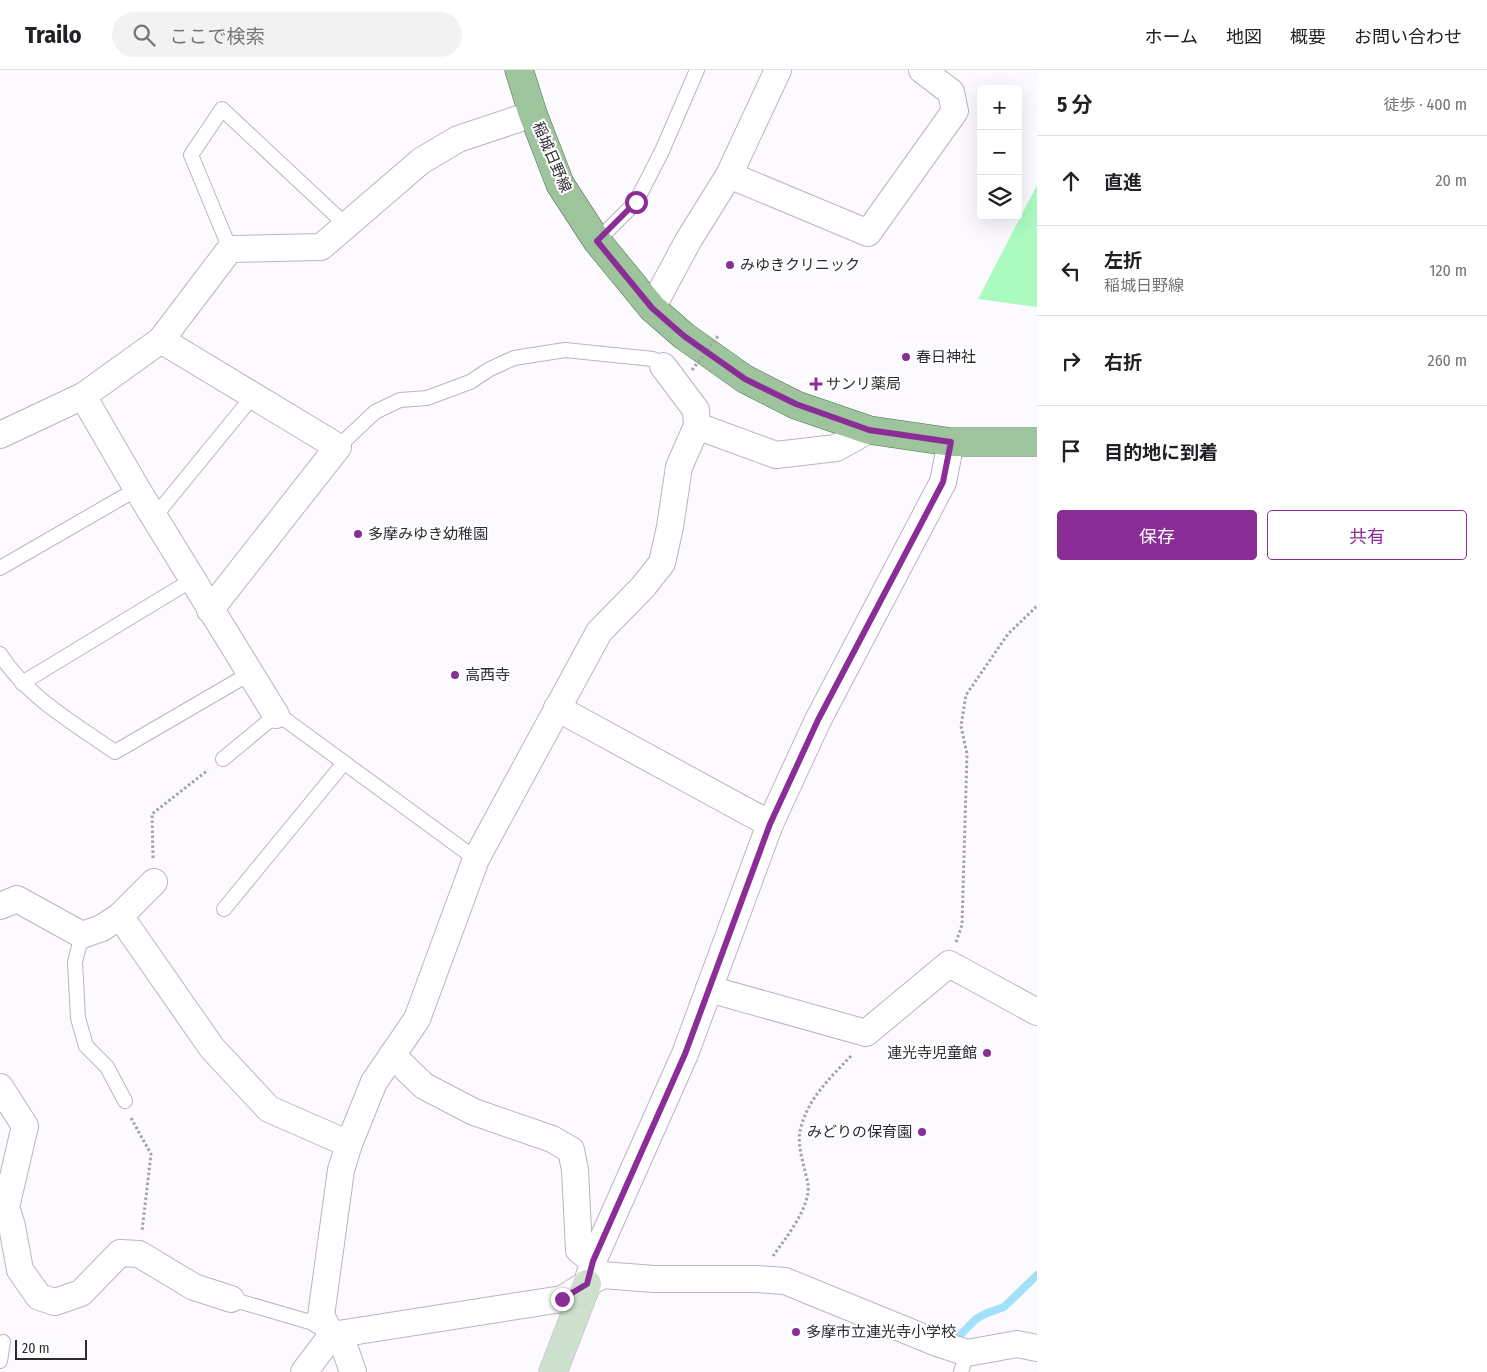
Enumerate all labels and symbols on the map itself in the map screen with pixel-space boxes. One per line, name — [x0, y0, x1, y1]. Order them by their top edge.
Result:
street label: 稲城日野線 — [529, 119, 575, 195]
route start — [625, 191, 648, 214]
place label: みゆきクリニック — [740, 256, 860, 274]
marker: みゆきクリニック — [724, 259, 736, 271]
place label: 春日神社 — [916, 348, 976, 366]
marker: 春日神社 — [900, 351, 912, 363]
place label: サンリ薬局 — [826, 375, 901, 393]
marker: サンリ薬局 — [810, 378, 822, 390]
place label: 多摩みゆき幼稚園 — [368, 525, 488, 543]
marker: 多摩みゆき幼稚園 — [352, 528, 364, 540]
place label: 高西寺 — [465, 666, 510, 684]
marker: 高西寺 — [449, 669, 461, 681]
place label: 連光寺児童館 — [887, 1044, 977, 1062]
marker: 連光寺児童館 — [981, 1047, 993, 1059]
place label: みどりの保育園 — [807, 1123, 912, 1141]
marker: みどりの保育園 — [916, 1126, 928, 1138]
route end — [551, 1288, 574, 1311]
place label: 多摩市立連光寺小学校 — [806, 1323, 956, 1341]
marker: 多摩市立連光寺小学校 — [790, 1326, 802, 1338]
scale bar — [15, 1337, 88, 1360]

